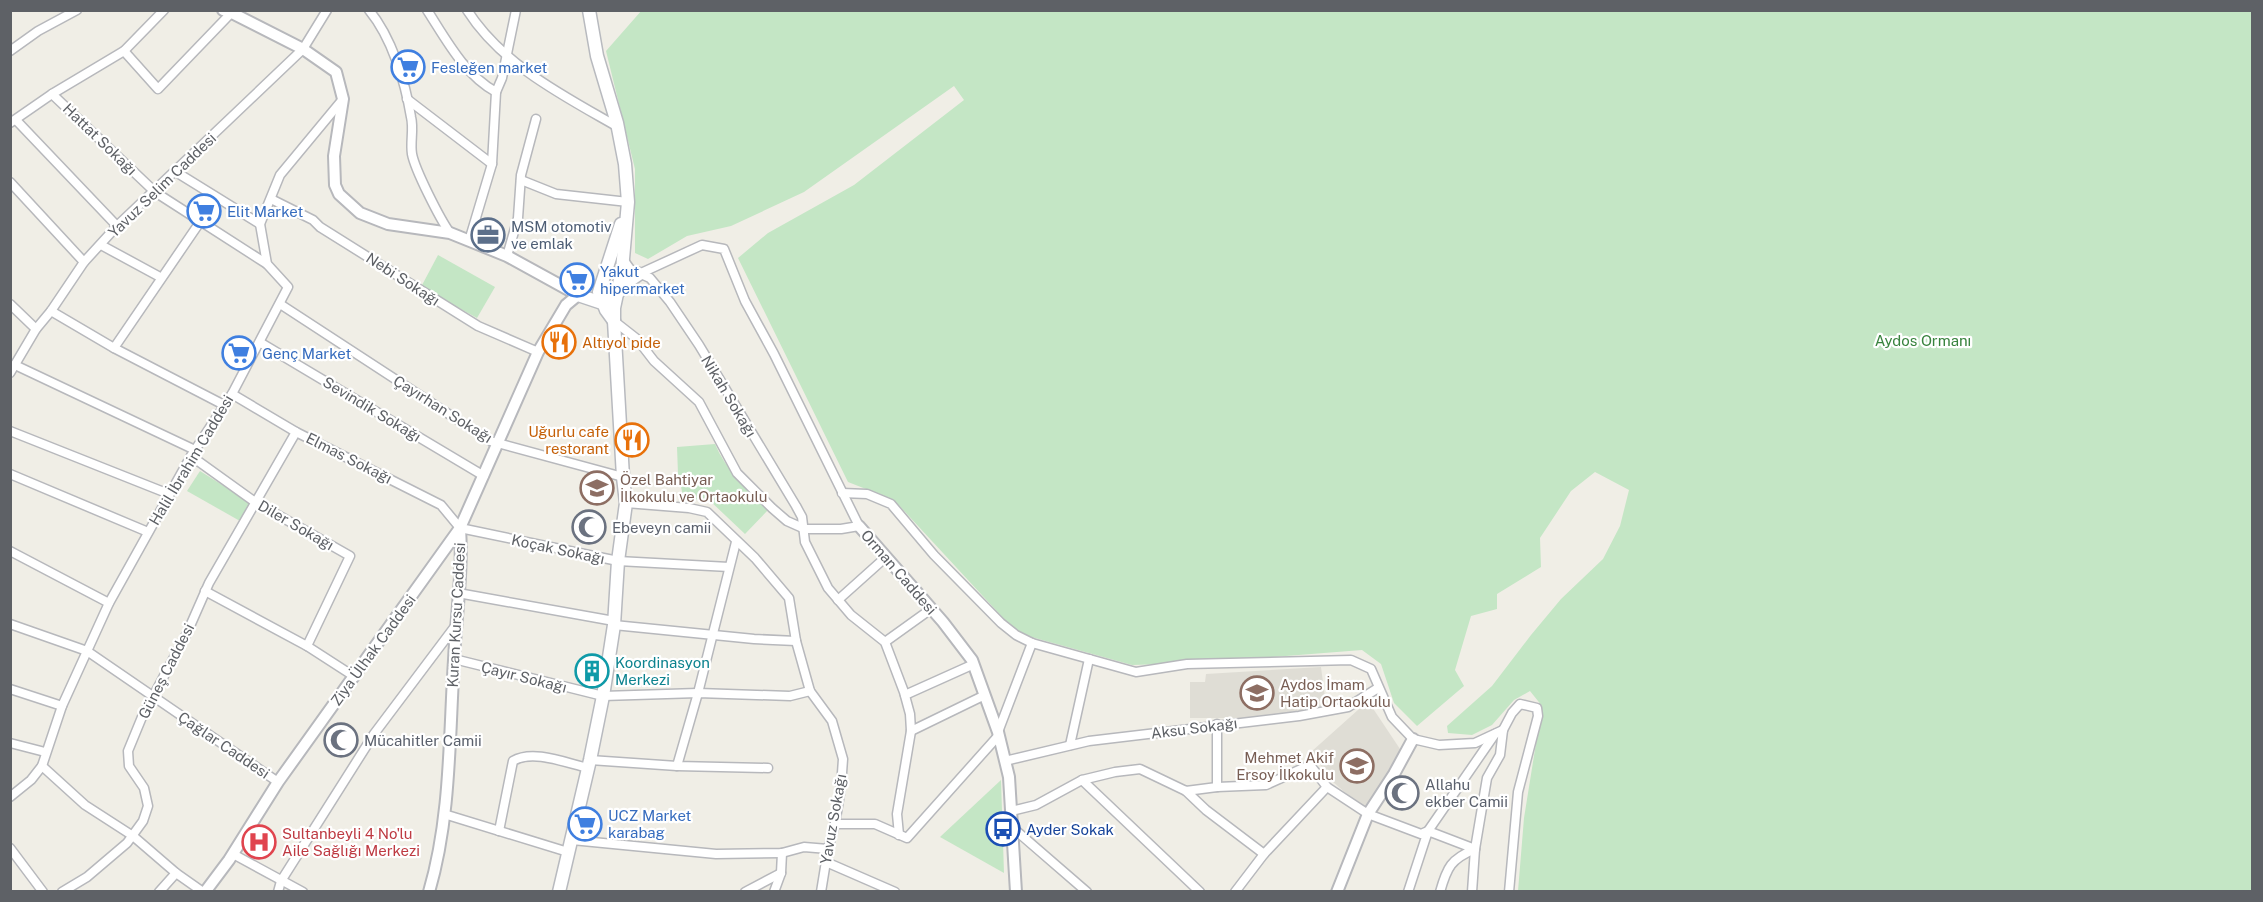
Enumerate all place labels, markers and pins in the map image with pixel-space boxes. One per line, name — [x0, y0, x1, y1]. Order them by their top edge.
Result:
supermarket icon: Fesleğen market — [390, 49, 426, 85]
place label: Fesleğen market — [431, 59, 548, 76]
supermarket icon: Elit Market — [186, 193, 222, 229]
place label: Elit Market — [227, 203, 303, 220]
office icon: MSM otomotiv ve emlak — [470, 217, 506, 253]
place label: MSM otomotiv ve emlak — [511, 218, 612, 252]
supermarket icon: Yakut hipermarket — [559, 262, 595, 298]
place label: Yakut hipermarket — [600, 263, 685, 297]
restaurant icon: Altıyol pide — [541, 324, 577, 360]
place label: Altıyol pide — [582, 334, 661, 351]
supermarket icon: Genç Market — [221, 335, 257, 371]
place label: Genç Market — [262, 345, 351, 362]
restaurant icon: Uğurlu cafe restorant — [614, 422, 650, 458]
place label: Uğurlu cafe restorant — [528, 423, 609, 457]
school or university icon: Özel Bahtiyar İlkokulu ve Ortaokulu — [579, 470, 615, 506]
place label: Özel Bahtiyar İlkokulu ve Ortaokulu — [620, 470, 768, 505]
mosque icon: Ebeveyn camii — [571, 509, 607, 545]
place label: Ebeveyn camii — [612, 519, 711, 536]
building icon: Koordinasyon Merkezi — [574, 653, 610, 689]
place label: Koordinasyon Merkezi — [615, 654, 710, 688]
school or university icon: Aydos İmam Hatip Ortaokulu — [1239, 675, 1275, 711]
place label: Aydos İmam Hatip Ortaokulu — [1280, 675, 1391, 710]
mosque icon: Mücahitler Camii — [323, 722, 359, 758]
place label: Mücahitler Camii — [364, 732, 482, 749]
school or university icon: Mehmet Akif Ersoy İlkokulu — [1339, 748, 1375, 784]
place label: Mehmet Akif Ersoy İlkokulu — [1236, 749, 1334, 783]
mosque icon: Allahu ekber Camii — [1384, 775, 1420, 811]
place label: Allahu ekber Camii — [1425, 776, 1508, 810]
supermarket icon: UCZ Market karabag — [567, 806, 603, 842]
place label: UCZ Market karabag — [608, 807, 692, 841]
bus stop icon: Ayder Sokak — [985, 811, 1021, 847]
place label: Ayder Sokak — [1026, 821, 1114, 838]
hospital icon: Sultanbeyli 4 No'lu Aile Sağlığı Merkezi — [241, 824, 277, 860]
place label: Sultanbeyli 4 No'lu Aile Sağlığı Merkezi — [282, 825, 420, 859]

